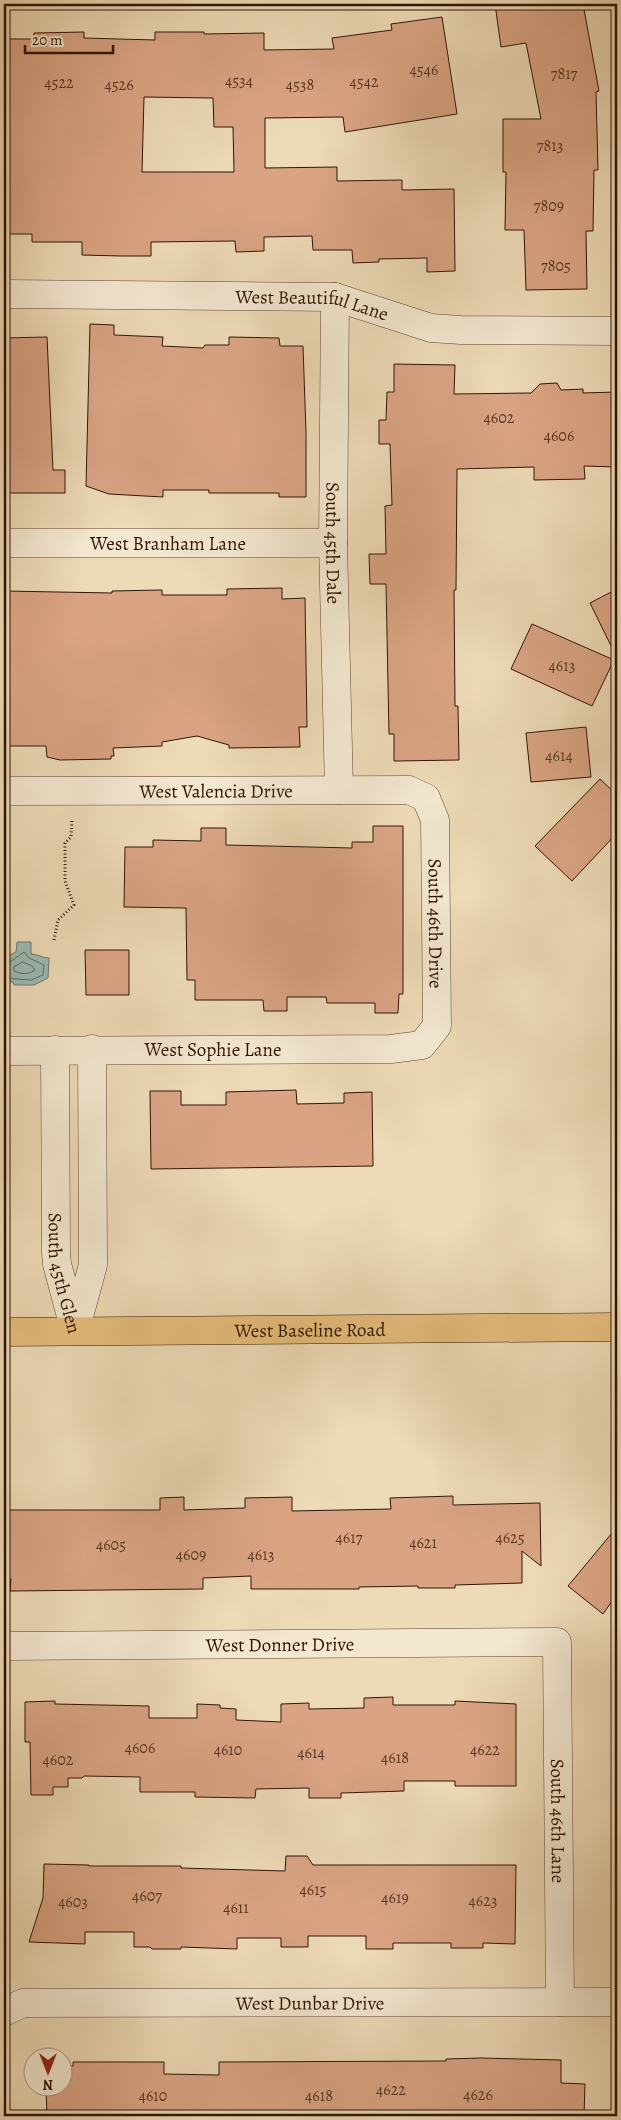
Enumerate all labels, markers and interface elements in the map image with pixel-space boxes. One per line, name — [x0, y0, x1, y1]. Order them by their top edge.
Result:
scale bar — [25, 22, 112, 54]
text: 20 m — [32, 30, 63, 50]
house number: 4546 — [410, 59, 438, 81]
house number: 7817 — [551, 63, 578, 85]
house number: 4534 — [225, 70, 253, 92]
house number: 4542 — [350, 71, 379, 93]
house number: 4522 — [44, 72, 74, 94]
house number: 4526 — [104, 74, 134, 96]
house number: 4538 — [286, 74, 314, 96]
house number: 7813 — [537, 135, 563, 157]
house number: 7809 — [534, 195, 564, 217]
house number: 7805 — [541, 255, 571, 277]
street label: West Beautiful Lane — [234, 284, 392, 327]
house number: 4602 — [484, 407, 515, 429]
house number: 4606 — [544, 425, 574, 447]
street label: South 45th Dale — [319, 482, 346, 604]
street label: West Branham Lane — [89, 531, 246, 557]
house number: 4613 — [549, 655, 575, 677]
house number: 4614 — [545, 745, 573, 767]
street label: West Valencia Drive — [138, 778, 293, 805]
street label: South 46th Drive — [421, 858, 449, 989]
street label: West Sophie Lane — [144, 1037, 281, 1063]
street label: South 45th Glen — [42, 1213, 87, 1336]
street label: West Baseline Road — [233, 1317, 386, 1344]
house number: 4617 — [336, 1527, 363, 1549]
house number: 4625 — [495, 1527, 525, 1549]
house number: 4621 — [409, 1532, 437, 1554]
house number: 4605 — [96, 1534, 126, 1556]
house number: 4609 — [176, 1544, 206, 1566]
house number: 4613 — [248, 1544, 274, 1566]
street label: West Donner Drive — [205, 1631, 354, 1659]
house number: 4606 — [125, 1737, 155, 1759]
house number: 4610 — [214, 1739, 242, 1761]
house number: 4622 — [470, 1739, 500, 1761]
house number: 4614 — [297, 1742, 325, 1764]
house number: 4618 — [381, 1747, 409, 1769]
house number: 4602 — [43, 1749, 74, 1771]
street label: South 46th Lane — [544, 1759, 571, 1883]
house number: 4615 — [300, 1879, 327, 1901]
house number: 4607 — [132, 1885, 162, 1907]
house number: 4619 — [381, 1887, 409, 1909]
house number: 4623 — [469, 1890, 497, 1912]
house number: 4603 — [58, 1891, 88, 1913]
house number: 4611 — [223, 1897, 249, 1919]
street label: West Dunbar Drive — [235, 1990, 384, 2017]
north arrow — [22, 2048, 72, 2098]
text: N — [43, 2075, 53, 2094]
house number: 4622 — [376, 2079, 406, 2101]
house number: 4626 — [463, 2084, 493, 2106]
house number: 4610 — [139, 2085, 167, 2107]
house number: 4618 — [305, 2085, 333, 2107]

